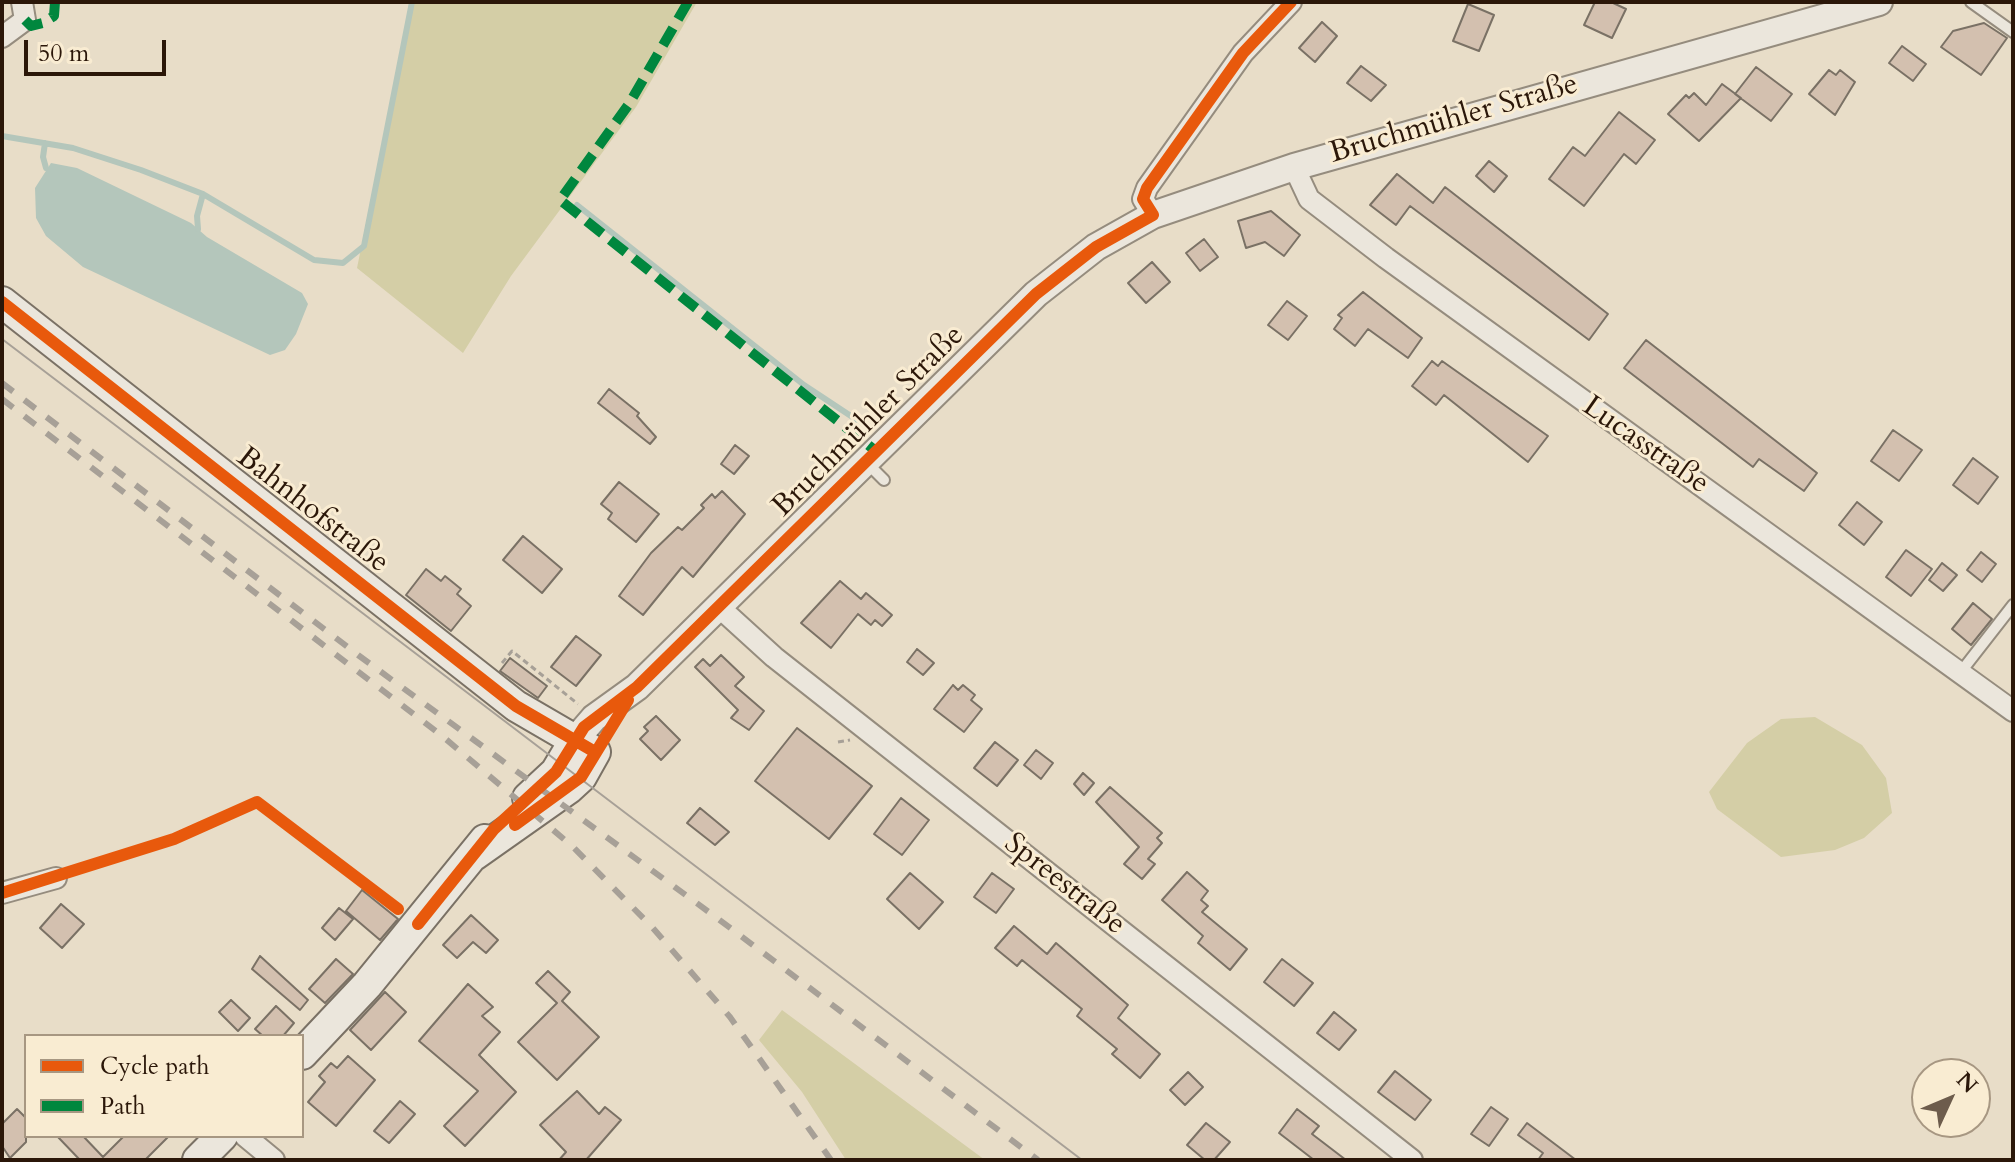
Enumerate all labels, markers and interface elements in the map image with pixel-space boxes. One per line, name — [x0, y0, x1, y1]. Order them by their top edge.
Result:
scale bar — [28, 24, 170, 74]
text: 50 m — [38, 37, 89, 70]
street label: Bruchmühler Straße — [1326, 67, 1582, 173]
street label: Bruchmühler Straße — [766, 319, 972, 525]
street label: Lucasstraße — [1575, 389, 1715, 503]
street label: Bahnhofstraße — [229, 440, 395, 582]
street label: Spreestraße — [996, 826, 1132, 944]
legend — [24, 1034, 304, 1138]
text: Cycle path — [100, 1050, 209, 1083]
north arrow — [1911, 1058, 1991, 1138]
text: N — [1949, 1065, 1984, 1100]
text: Path — [100, 1090, 145, 1123]

